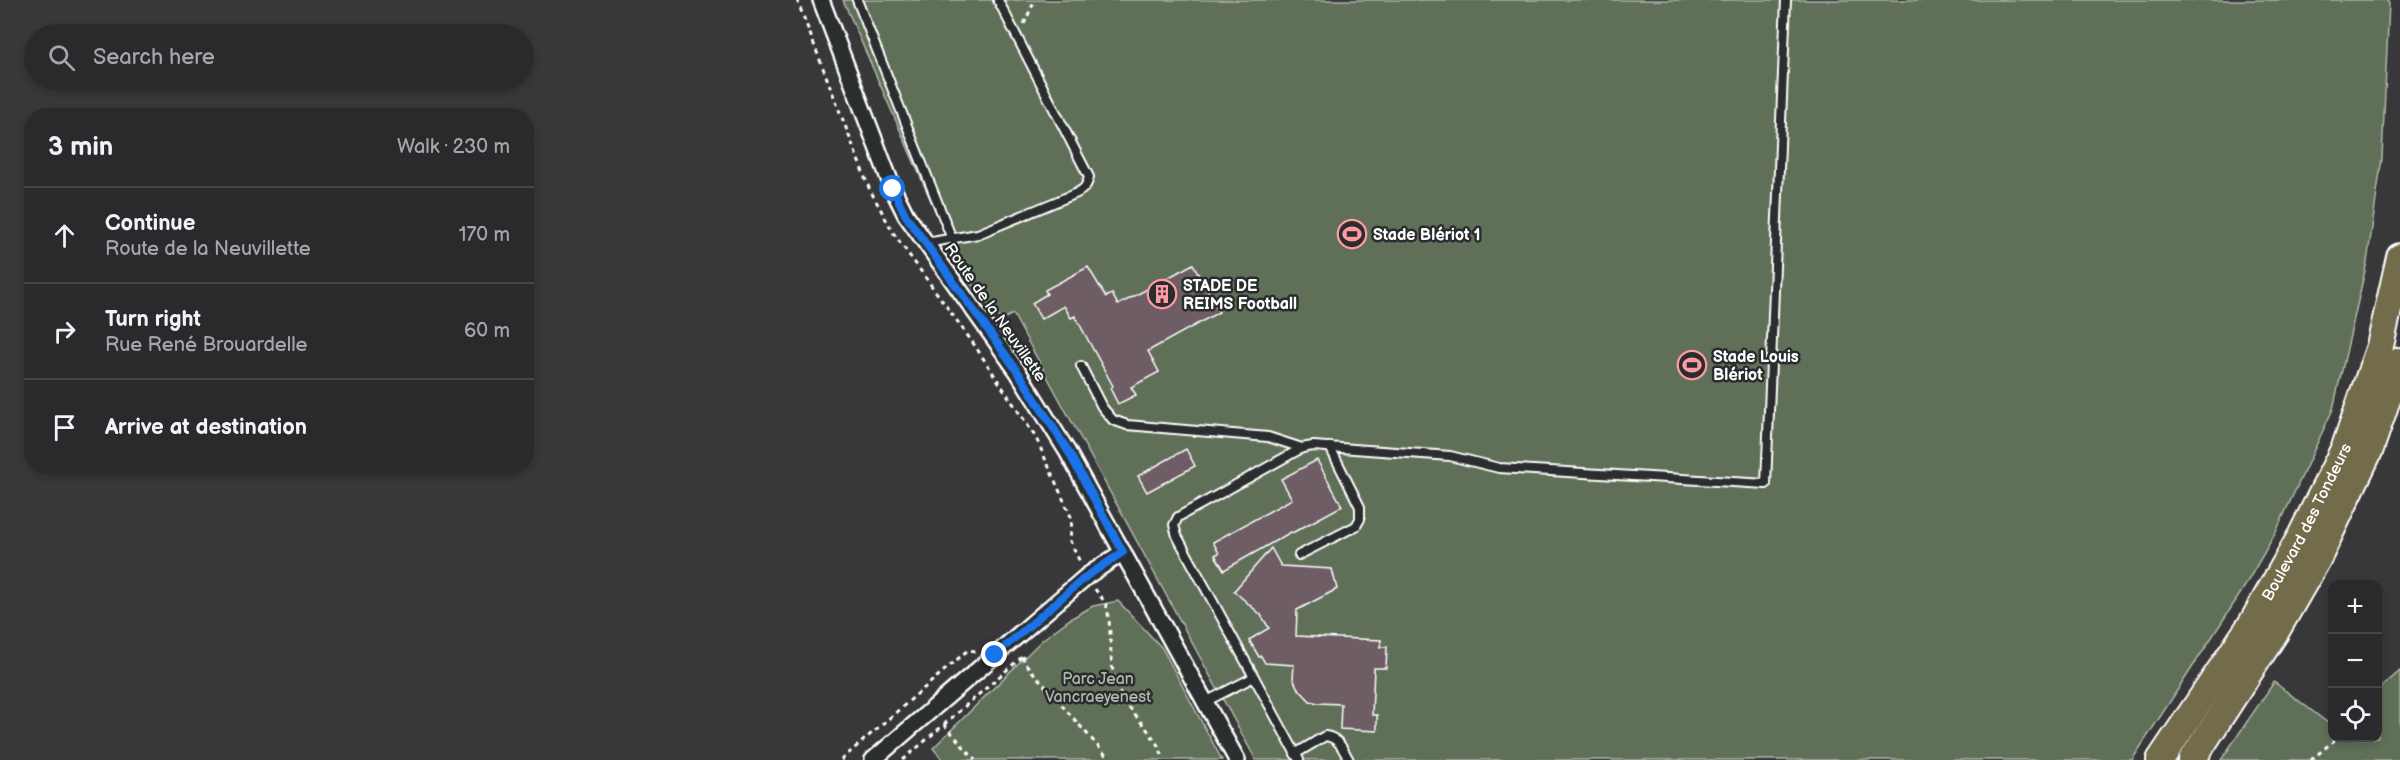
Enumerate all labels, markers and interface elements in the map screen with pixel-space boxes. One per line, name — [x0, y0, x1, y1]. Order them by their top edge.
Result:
search box — [24, 24, 534, 90]
icon: search — [45, 41, 78, 74]
text: Search here — [93, 44, 215, 71]
text: 3 min — [48, 132, 113, 163]
text: Walk · 230 m — [397, 135, 510, 159]
route start — [879, 175, 905, 201]
text: Continue — [105, 210, 195, 237]
sports icon: Stade Blériot 1 — [1336, 218, 1368, 250]
icon: ahead — [48, 219, 81, 252]
text: 170 m — [459, 223, 510, 247]
place label: Stade Blériot 1 — [1373, 226, 1480, 245]
text: Route de la Neuvillette — [105, 237, 311, 261]
street label: Route de la Neuvillette — [940, 240, 1050, 386]
place label: STADE DE REIMS Football — [1183, 277, 1297, 314]
building icon: STADE DE REIMS Football — [1146, 278, 1178, 310]
text: Turn right — [105, 306, 201, 333]
icon: right — [48, 315, 81, 348]
text: 60 m — [464, 319, 510, 343]
text: Rue René Brouardelle — [105, 333, 307, 357]
place label: Stade Louis Blériot — [1713, 348, 1799, 385]
sports icon: Stade Louis Blériot — [1676, 349, 1708, 381]
icon: arrive — [48, 411, 81, 444]
text: Arrive at destination — [105, 414, 307, 441]
street label: Boulevard des Tondeurs — [2258, 440, 2356, 604]
map controls — [2328, 580, 2382, 742]
button: + — [2328, 580, 2382, 634]
button: − — [2328, 634, 2382, 688]
route end — [981, 641, 1007, 667]
park label: Parc Jean Vancraeyenest — [1045, 670, 1151, 707]
button: locate — [2328, 688, 2382, 742]

